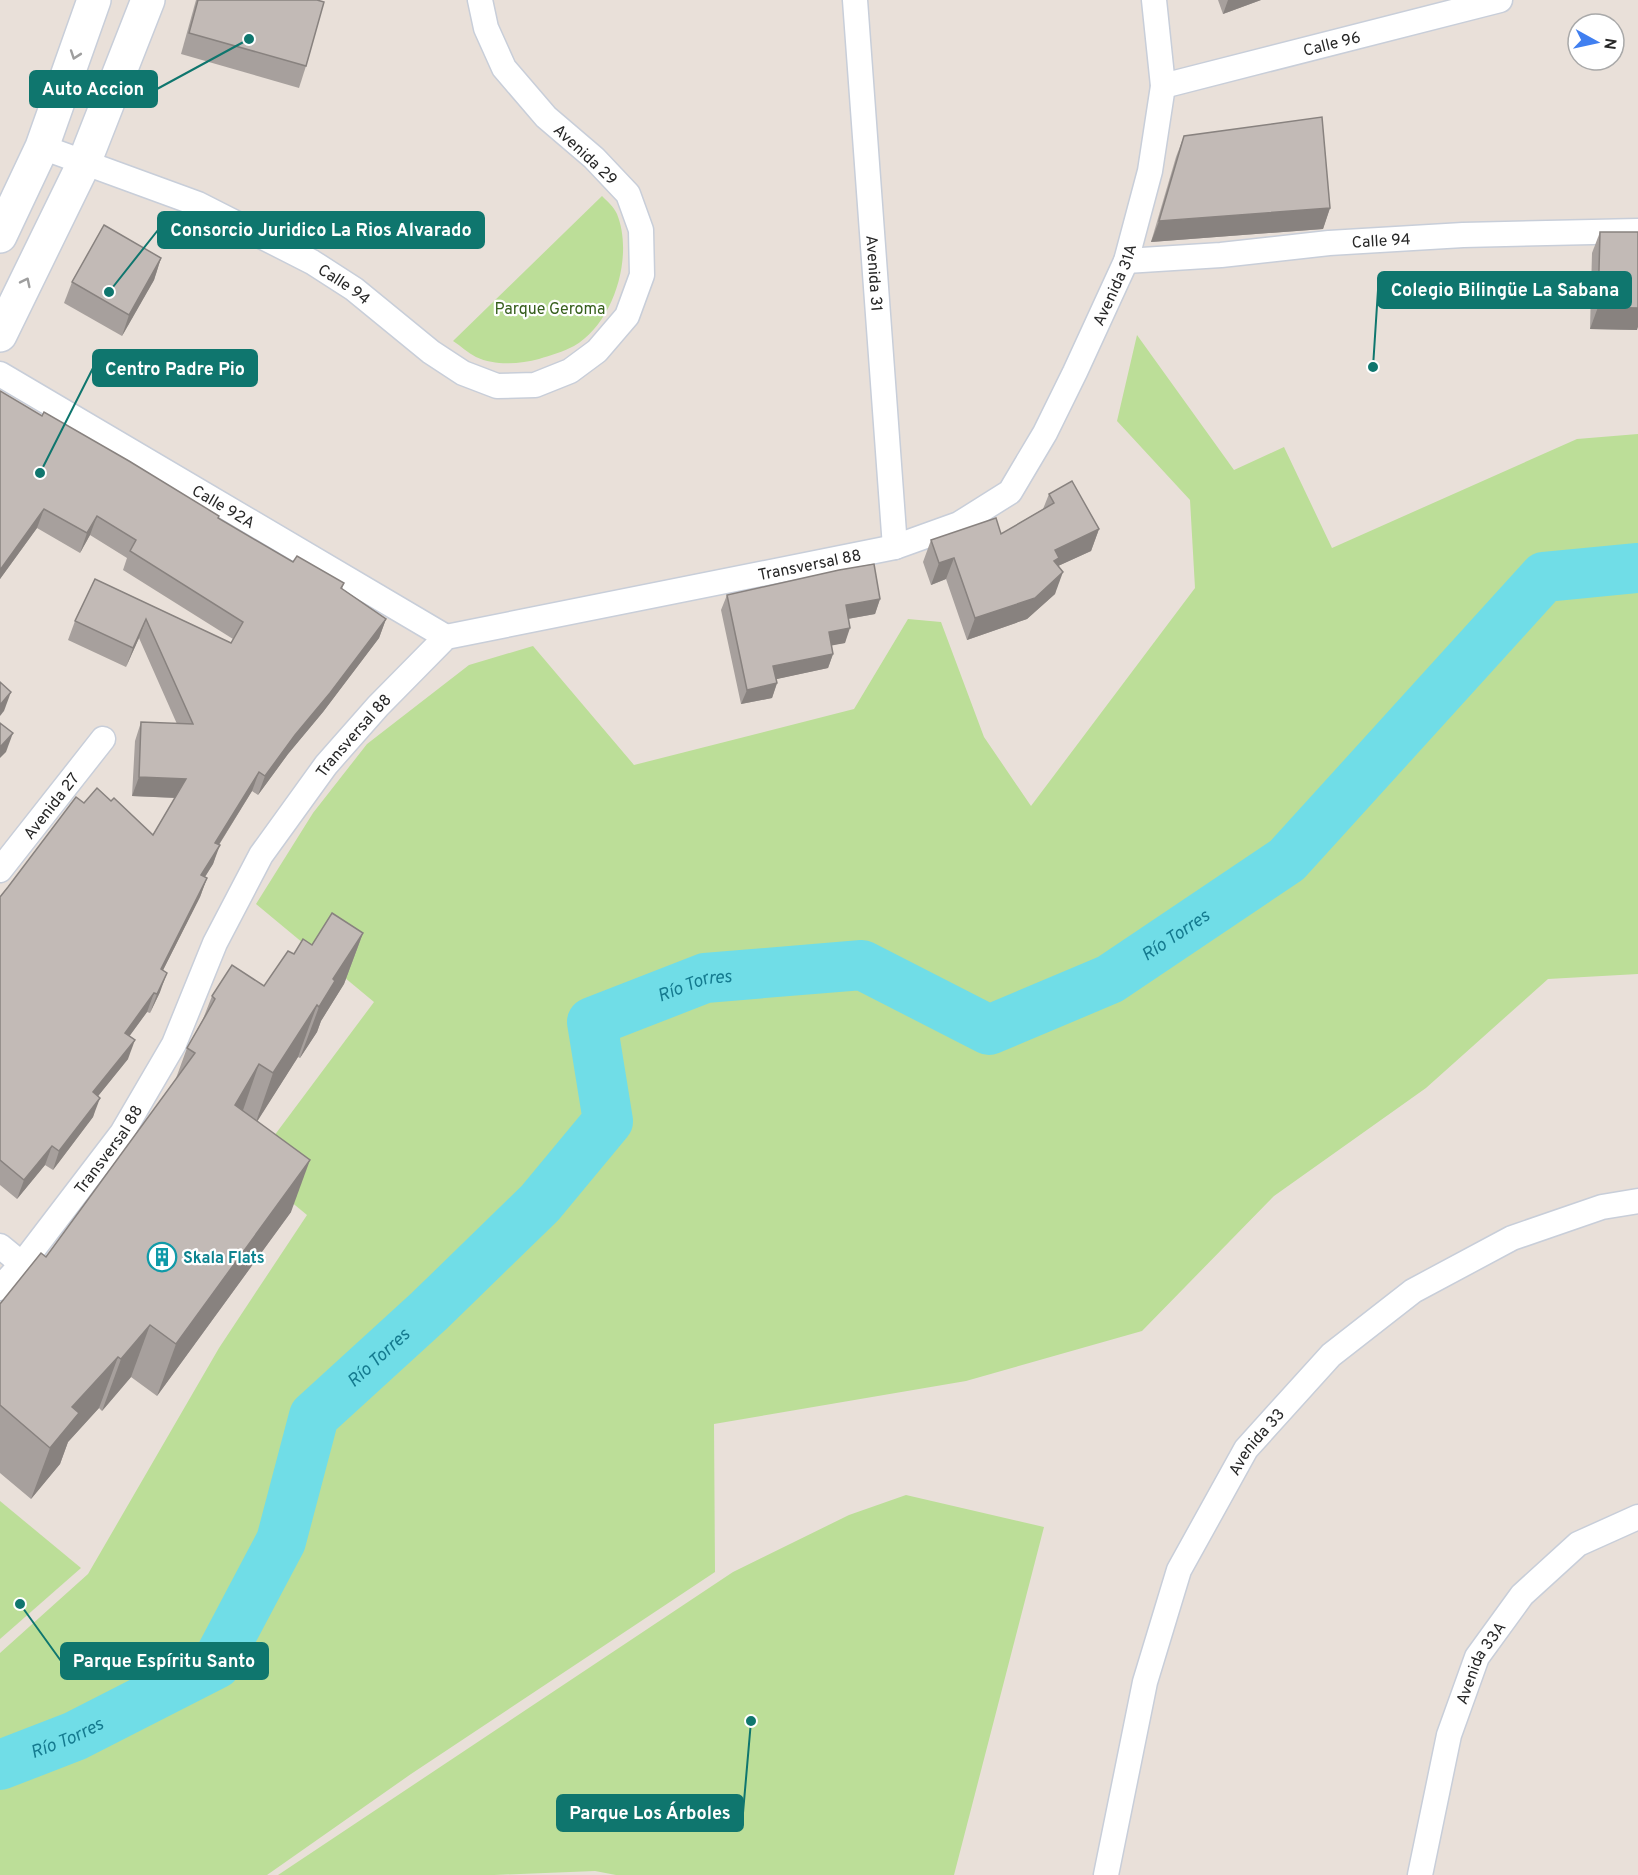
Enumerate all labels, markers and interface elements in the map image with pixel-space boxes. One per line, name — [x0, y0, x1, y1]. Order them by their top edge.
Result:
north arrow — [1566, 12, 1626, 72]
street label: Calle 96 — [1301, 28, 1363, 62]
text: N — [1598, 37, 1620, 51]
one-way arrow — [69, 49, 82, 60]
callout: Auto Accion — [30, 71, 157, 107]
text: Auto Accion — [42, 79, 144, 102]
street label: Avenida 29 — [548, 121, 621, 190]
callout: Consorcio Juridico La Rios Alvarado — [158, 212, 484, 248]
text: Consorcio Juridico La Rios Alvarado — [170, 220, 472, 243]
street label: Calle 94 — [1351, 230, 1411, 254]
street label: Avenida 31 — [860, 234, 886, 312]
street label: Avenida 31A — [1090, 242, 1142, 329]
street label: Calle 94 — [313, 260, 374, 310]
callout: Colegio Bilingüe La Sabana — [1378, 272, 1631, 308]
one-way arrow — [18, 278, 30, 289]
text: Colegio Bilingüe La Sabana — [1391, 280, 1619, 303]
park label: Parque Geroma — [494, 300, 606, 320]
callout: Centro Padre Pio — [93, 350, 257, 386]
text: Centro Padre Pio — [105, 359, 245, 382]
street label: Calle 92A — [188, 481, 258, 534]
street label: Transversal 88 — [756, 546, 863, 586]
street label: Transversal 88 — [312, 690, 396, 782]
street label: Avenida 27 — [20, 769, 85, 844]
water label: Río Torres — [1138, 905, 1215, 967]
water label: Río Torres — [654, 966, 734, 1008]
street label: Transversal 88 — [71, 1102, 148, 1199]
building icon: Skala Flats — [146, 1241, 178, 1273]
place label: Skala Flats — [183, 1249, 265, 1269]
water label: Río Torres — [343, 1323, 416, 1393]
street label: Avenida 33 — [1225, 1405, 1290, 1480]
street label: Avenida 33A — [1453, 1618, 1511, 1708]
callout: Parque Espíritu Santo — [61, 1643, 268, 1679]
text: Parque Espíritu Santo — [73, 1651, 255, 1674]
water label: Río Torres — [28, 1713, 109, 1765]
callout: Parque Los Árboles — [557, 1795, 743, 1831]
text: Parque Los Árboles — [569, 1801, 731, 1826]

